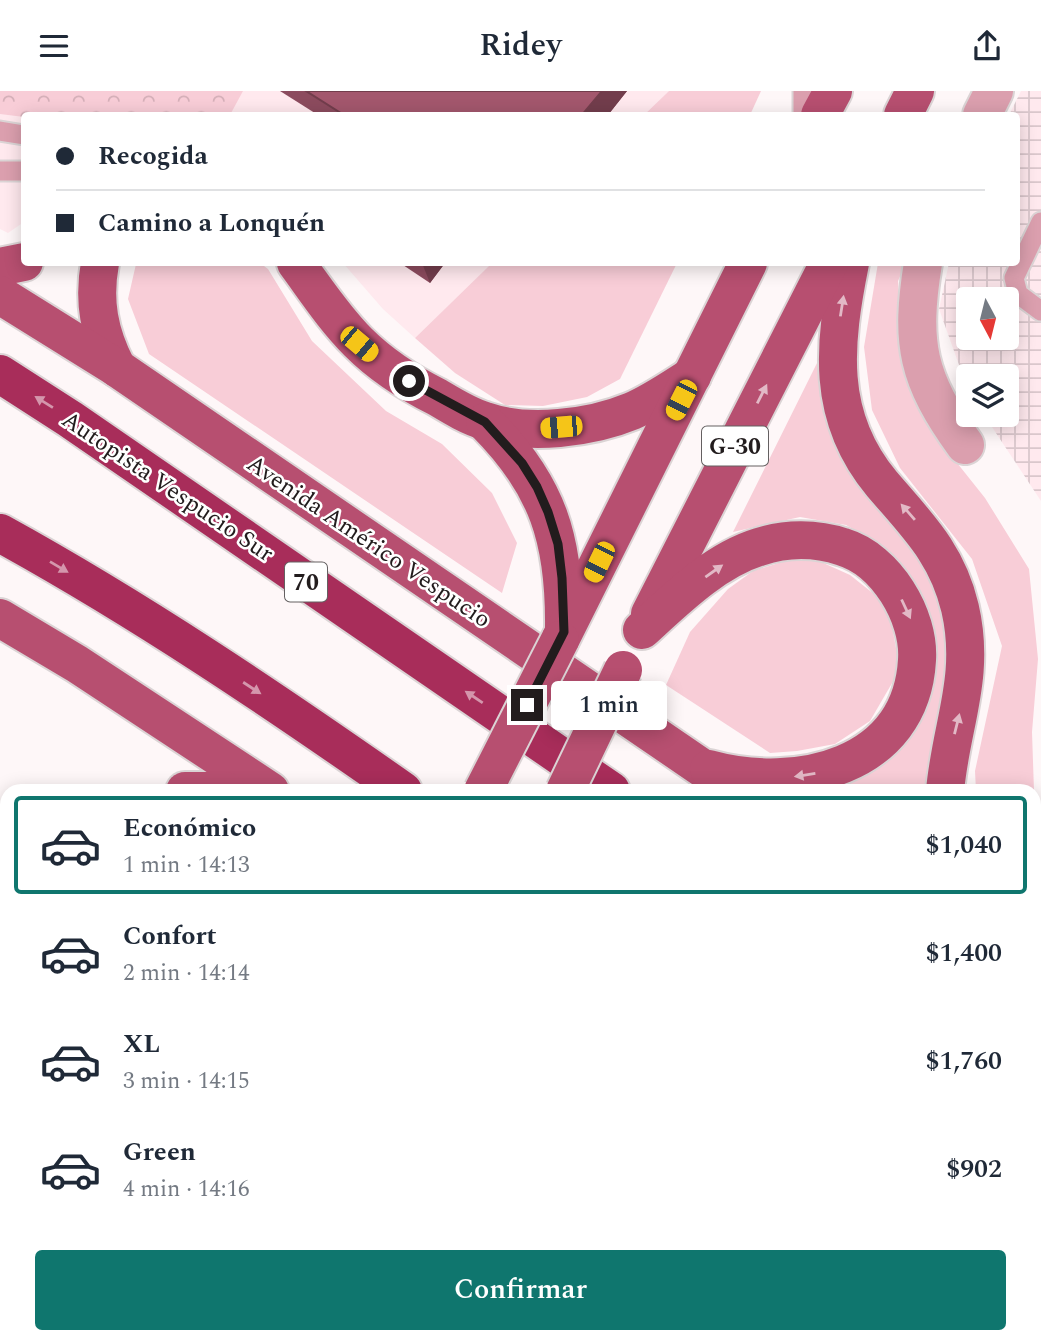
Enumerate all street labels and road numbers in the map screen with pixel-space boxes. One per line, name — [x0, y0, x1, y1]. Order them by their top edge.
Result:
street label: Autopista Vespucio Sur — [54, 402, 281, 571]
road number: G-30 — [702, 427, 768, 465]
street label: Avenida Américo Vespucio — [239, 446, 498, 637]
road number: 70 — [285, 562, 327, 601]

